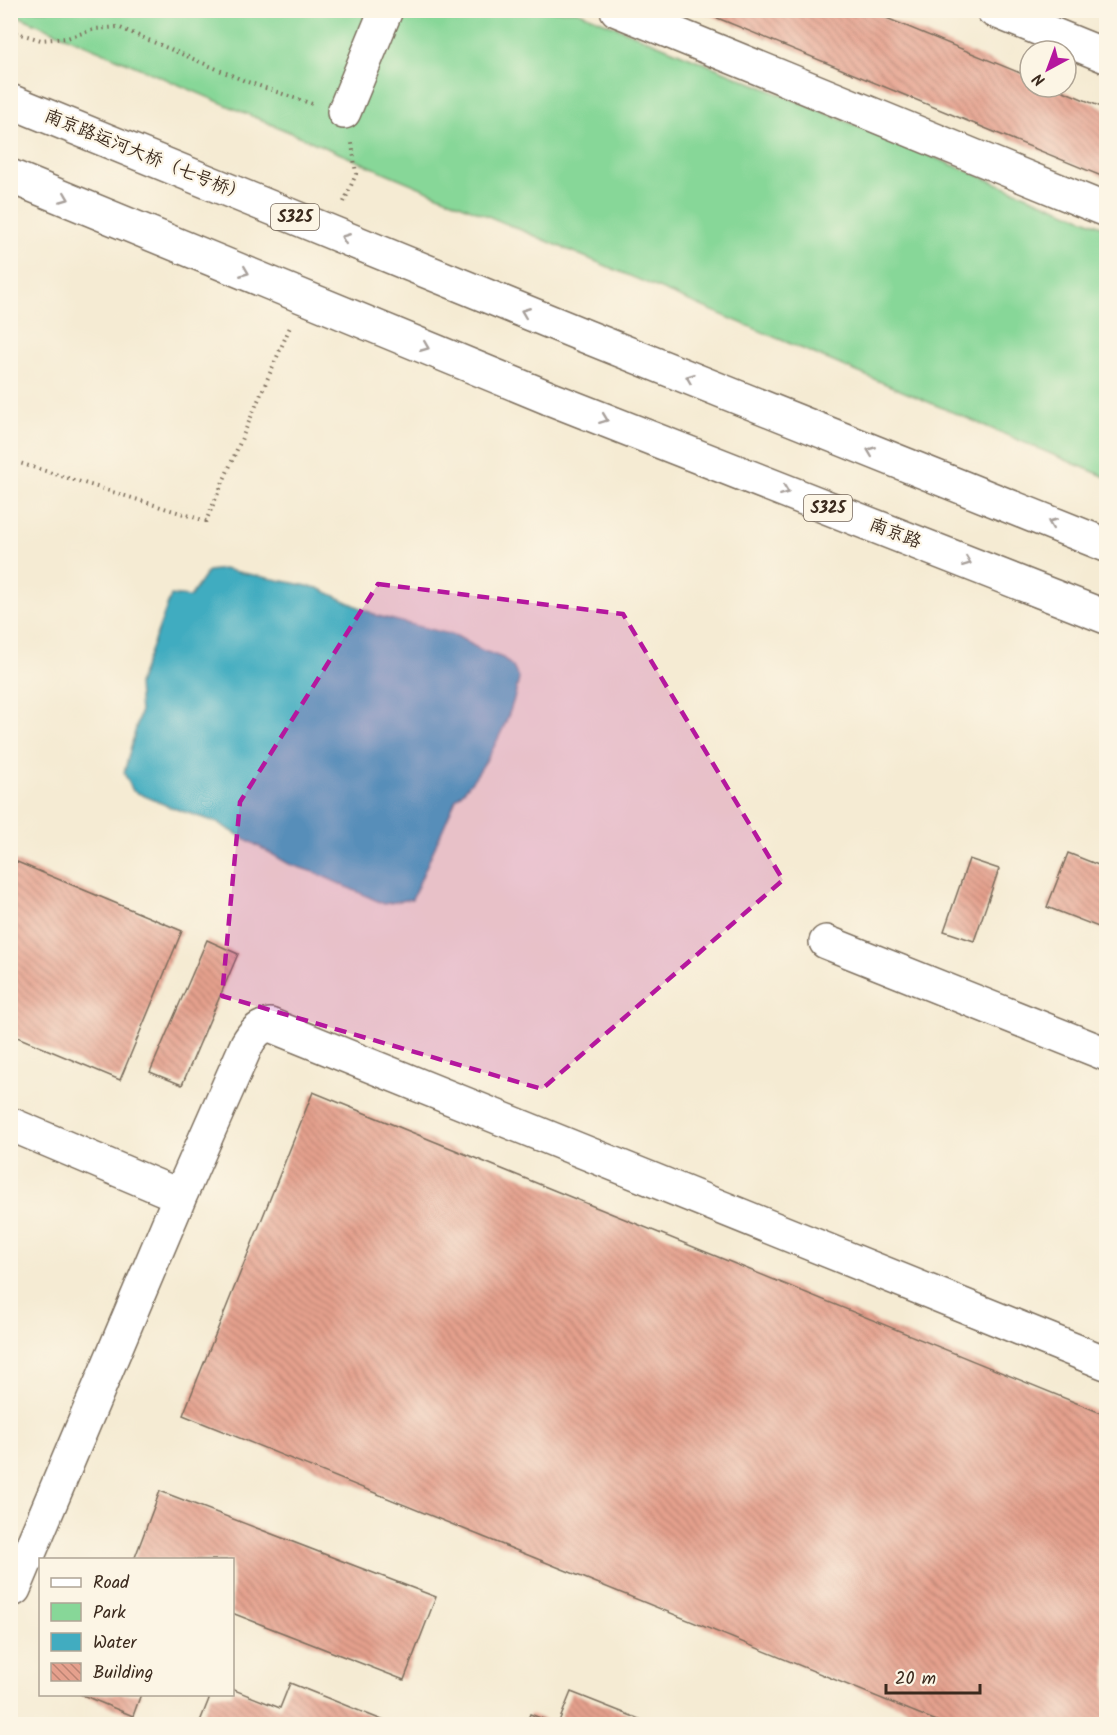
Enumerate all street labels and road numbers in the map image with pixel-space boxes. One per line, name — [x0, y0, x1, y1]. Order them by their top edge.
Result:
street label: 南京路运河大桥（七号桥） — [39, 102, 251, 210]
road number: S325 — [271, 204, 319, 230]
road number: S325 — [804, 495, 852, 521]
street label: 南京路 — [865, 511, 925, 557]

